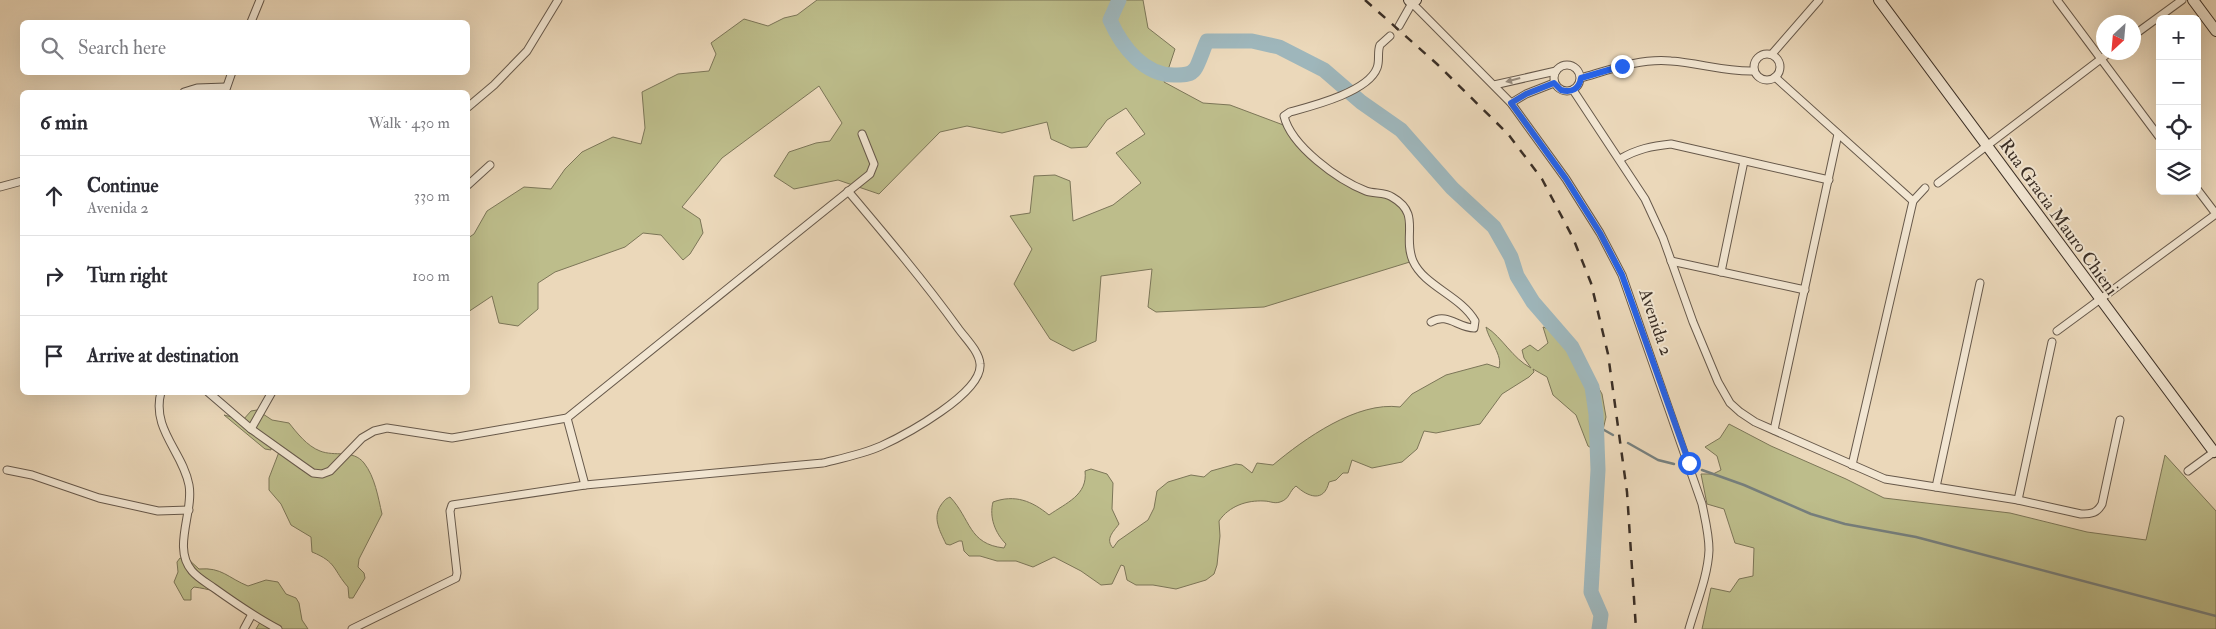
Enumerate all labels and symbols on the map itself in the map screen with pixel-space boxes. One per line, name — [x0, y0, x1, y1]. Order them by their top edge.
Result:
north arrow — [2096, 15, 2141, 60]
route end — [1611, 55, 1634, 78]
one-way arrow — [1506, 76, 1521, 84]
street label: Rua Gracia Mauro Chieni — [1994, 135, 2123, 300]
street label: Avenida 2 — [1633, 285, 1678, 359]
route start — [1678, 452, 1701, 475]

